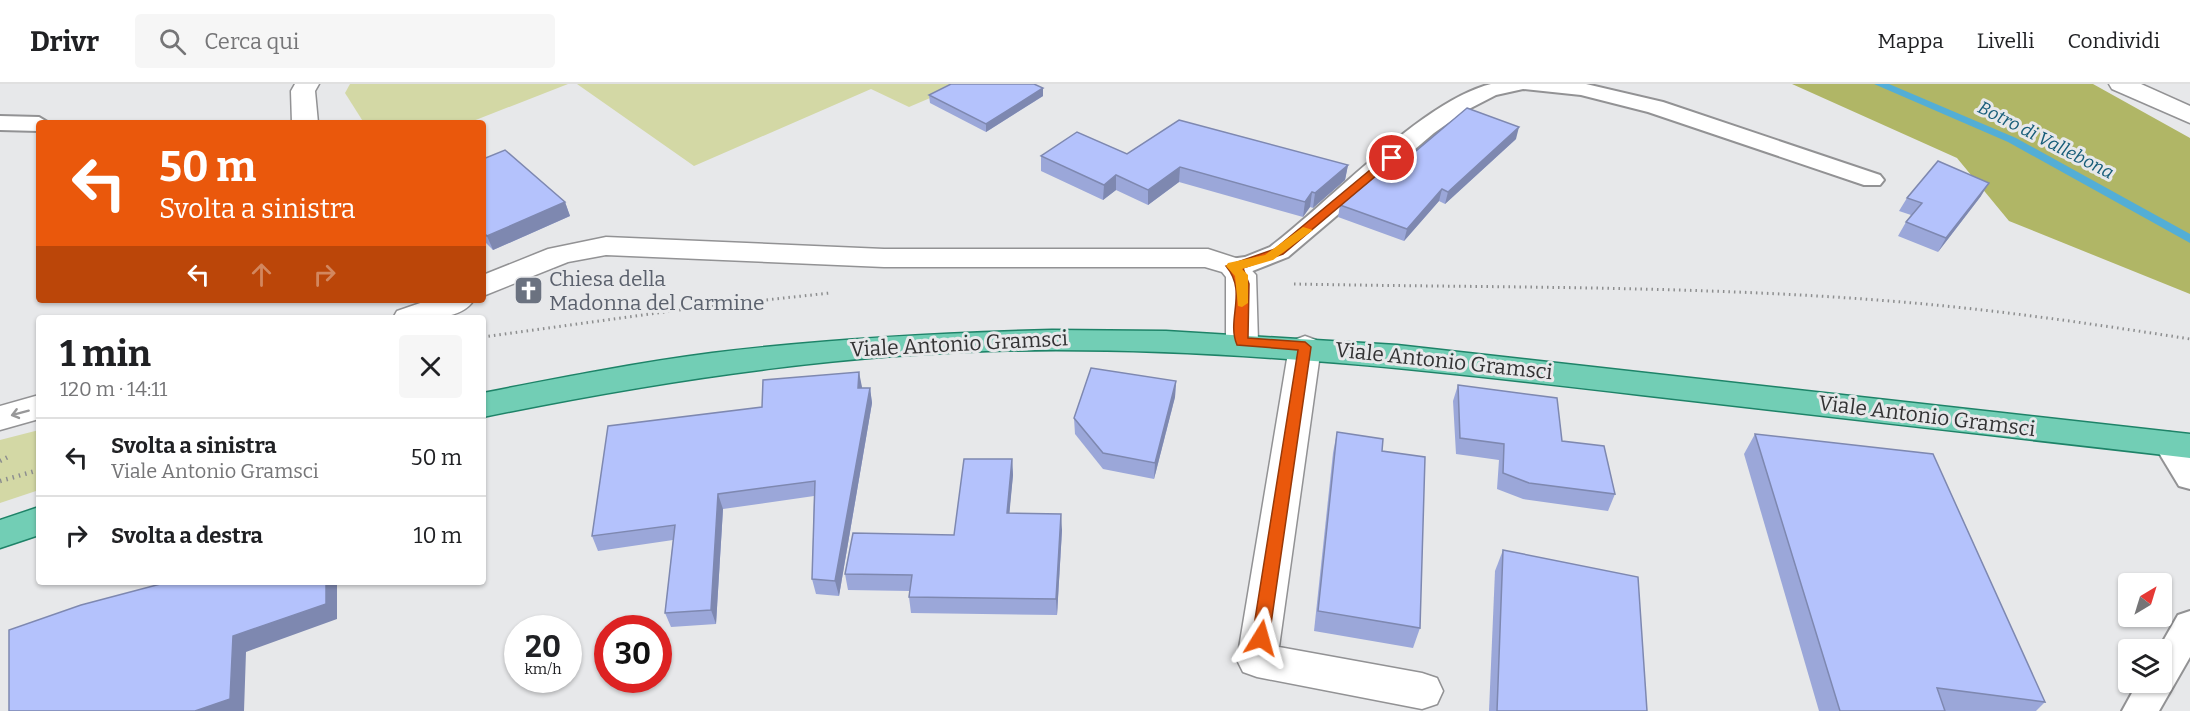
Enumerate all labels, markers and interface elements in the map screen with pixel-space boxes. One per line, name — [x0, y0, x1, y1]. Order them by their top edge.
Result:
search box — [135, 14, 555, 68]
text: Drivr — [30, 25, 99, 58]
icon: search — [156, 25, 189, 58]
text: Cerca qui — [204, 28, 299, 55]
text: Mappa — [1877, 28, 1944, 54]
text: Livelli — [1977, 28, 2034, 54]
text: Condividi — [2067, 28, 2160, 54]
water label: Botro di Vallebona — [1974, 96, 2118, 184]
pin — [1366, 132, 1417, 183]
icon: arrive — [1375, 141, 1408, 174]
text: 50 m — [159, 142, 256, 192]
icon: left — [60, 144, 138, 222]
text: Svolta a sinistra — [159, 193, 356, 225]
icon: left — [182, 258, 215, 291]
icon: ahead — [245, 258, 278, 291]
icon: right — [308, 258, 341, 291]
place label: Chiesa della Madonna del Carmine — [549, 266, 765, 316]
church icon: Chiesa della Madonna del Carmine — [512, 275, 544, 307]
street label: Viale Antonio Gramsci — [849, 325, 1069, 363]
text: 1 min — [60, 332, 151, 376]
button: close — [399, 335, 462, 398]
street label: Viale Antonio Gramsci — [1334, 337, 1554, 385]
text: 120 m · 14:11 — [60, 377, 167, 401]
street label: Viale Antonio Gramsci — [1817, 390, 2037, 442]
one-way arrow — [10, 407, 29, 419]
text: Svolta a sinistra — [111, 432, 277, 459]
icon: left — [60, 441, 93, 474]
text: 50 m — [411, 444, 462, 471]
text: Viale Antonio Gramsci — [111, 459, 319, 483]
icon: right — [60, 519, 93, 552]
text: Svolta a destra — [111, 522, 263, 549]
text: 10 m — [414, 522, 462, 549]
north arrow — [2118, 573, 2172, 627]
map controls — [2118, 573, 2172, 693]
position arrow — [1229, 606, 1293, 670]
speed limit sign: 30 — [594, 615, 672, 693]
text: 20 — [525, 629, 561, 665]
button: layers — [2118, 639, 2172, 693]
text: km/h — [524, 660, 562, 678]

